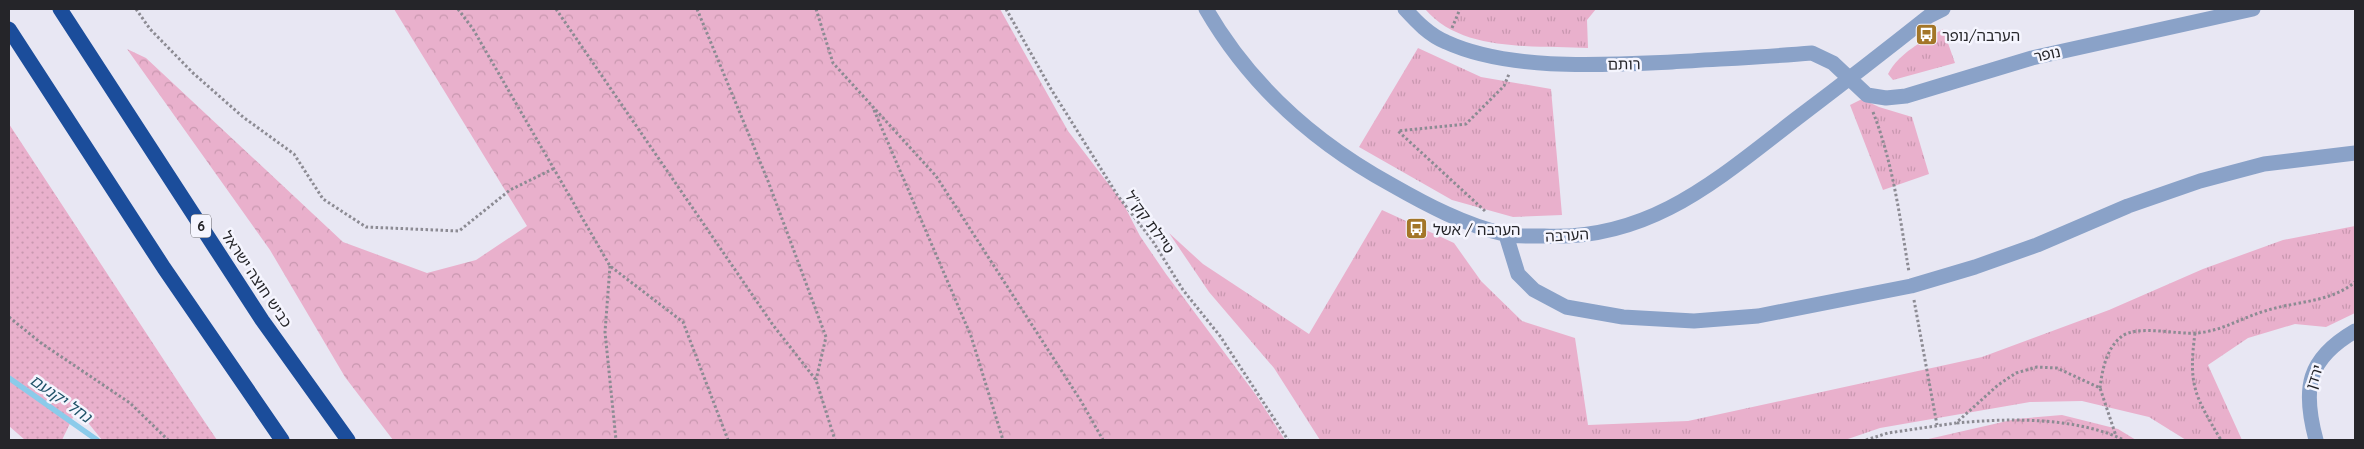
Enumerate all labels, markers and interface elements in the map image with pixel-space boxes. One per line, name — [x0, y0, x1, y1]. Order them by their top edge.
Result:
bus stop icon: הערבה/נופר — [1914, 23, 1938, 47]
place label: הערבה/נופר — [1942, 26, 2020, 45]
street label: נופר — [2032, 42, 2062, 66]
street label: רותם — [1607, 54, 1641, 74]
street label: טיילת קק"ל — [1121, 187, 1179, 257]
road number: 6 — [191, 215, 211, 238]
bus stop icon: הערבה / אשל — [1405, 217, 1429, 241]
place label: הערבה / אשל — [1433, 220, 1521, 239]
street label: הערבה — [1545, 224, 1589, 246]
street label: כביש חוצה ישראל — [218, 227, 296, 331]
street label: ירדן — [2301, 362, 2327, 392]
water label: נחל יקנעם — [26, 370, 96, 427]

